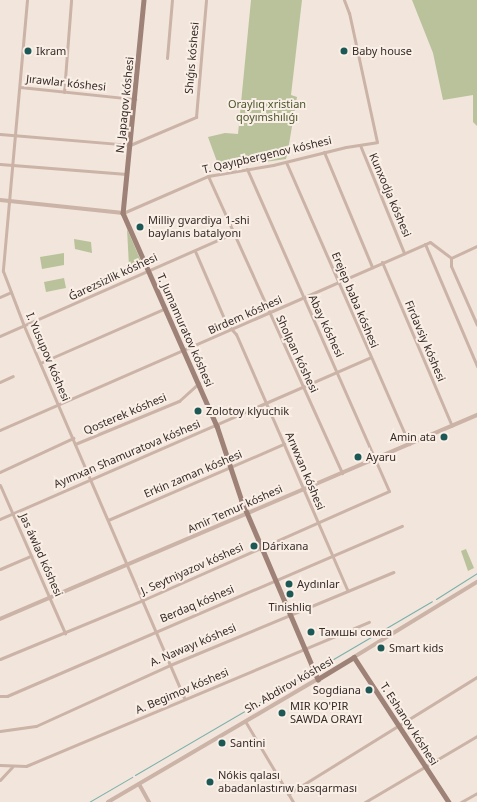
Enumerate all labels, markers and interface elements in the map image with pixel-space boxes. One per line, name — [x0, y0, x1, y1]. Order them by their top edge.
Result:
street label: Shıǵıs kóshesi — [182, 21, 202, 95]
place label: Ikram — [36, 44, 66, 58]
place label: Baby house — [352, 44, 412, 58]
marker: Ikram — [23, 46, 33, 56]
marker: Baby house — [339, 46, 349, 56]
street label: N. Japaqov kóshesi — [113, 56, 137, 154]
street label: Jırawlar kóshesi — [25, 72, 107, 94]
park label: Oraylıq xristian qoyımshılıǵı — [228, 98, 306, 124]
street label: T. Qayıpbergenov kóshesi — [201, 134, 333, 176]
street label: Kunxodja kóshesi — [366, 151, 414, 239]
place label: Milliy gvardiya 1-shi baylanıs batalyonı — [148, 214, 250, 240]
marker: Milliy gvardiya 1-shi baylanıs batalyonı — [135, 222, 145, 232]
street label: Erejep baba kóshesi — [329, 250, 381, 350]
street label: Ǵarezsizlik kóshesi — [67, 251, 159, 303]
street label: T. Jumamuratov kóshesi — [154, 271, 216, 389]
street label: Birdem kóshesi — [206, 293, 284, 337]
street label: Abay kóshesi — [306, 293, 346, 359]
street label: Firdavsiy kóshesi — [402, 298, 448, 384]
street label: I. Yusupov kóshesi — [23, 311, 73, 403]
street label: Sholpan kóshesi — [273, 313, 321, 395]
street label: Qosterek kóshesi — [82, 391, 168, 437]
place label: Zolotoy klyuchik — [206, 404, 289, 418]
marker: Zolotoy klyuchik — [193, 406, 203, 416]
street label: Ayımxan Shamuratova kóshesi — [52, 417, 202, 491]
street label: Arıwxan kóshesi — [283, 430, 327, 512]
place label: Amin ata — [390, 430, 436, 444]
marker: Amin ata — [439, 432, 449, 442]
street label: Erkin zaman kóshesi — [142, 447, 244, 501]
place label: Ayaru — [366, 450, 396, 464]
marker: Ayaru — [353, 452, 363, 462]
street label: Amir Temur kóshesi — [185, 482, 285, 536]
street label: Jas áwlad kóshesi — [17, 511, 65, 599]
place label: Dárixana — [262, 539, 309, 553]
street label: J. Seytniyazov kóshesi — [139, 540, 245, 598]
marker: Dárixana — [249, 541, 259, 551]
place label: Aydınlar — [297, 577, 340, 591]
marker: Aydınlar — [284, 579, 294, 589]
street label: Berdaq kóshesi — [158, 582, 236, 626]
marker: Tinishliq — [285, 589, 295, 599]
place label: Tinishliq — [268, 600, 312, 614]
street label: A. Nawayı kóshesi — [148, 621, 238, 669]
place label: Тамшы сомса — [319, 625, 392, 639]
marker: Тамшы сомса — [306, 627, 316, 637]
place label: Smart kids — [389, 641, 444, 655]
marker: Smart kids — [376, 643, 386, 653]
street label: Sh. Abdirov kóshesi — [242, 654, 336, 716]
street label: A. Begimov kóshesi — [133, 665, 231, 717]
street label: T. Eshanov kóshesi — [377, 680, 441, 768]
place label: Sogdiana — [313, 683, 361, 697]
marker: Sogdiana — [364, 685, 374, 695]
place label: MIR KO'PIR SAWDA ORAYI — [290, 700, 362, 726]
marker: MIR KO'PIR SAWDA ORAYI — [277, 708, 287, 718]
place label: Santini — [230, 736, 265, 750]
marker: Santini — [217, 738, 227, 748]
place label: Nókis qalası abadanlastırıw basqarması — [218, 769, 357, 795]
marker: Nókis qalası abadanlastırıw basqarması — [205, 777, 215, 787]

